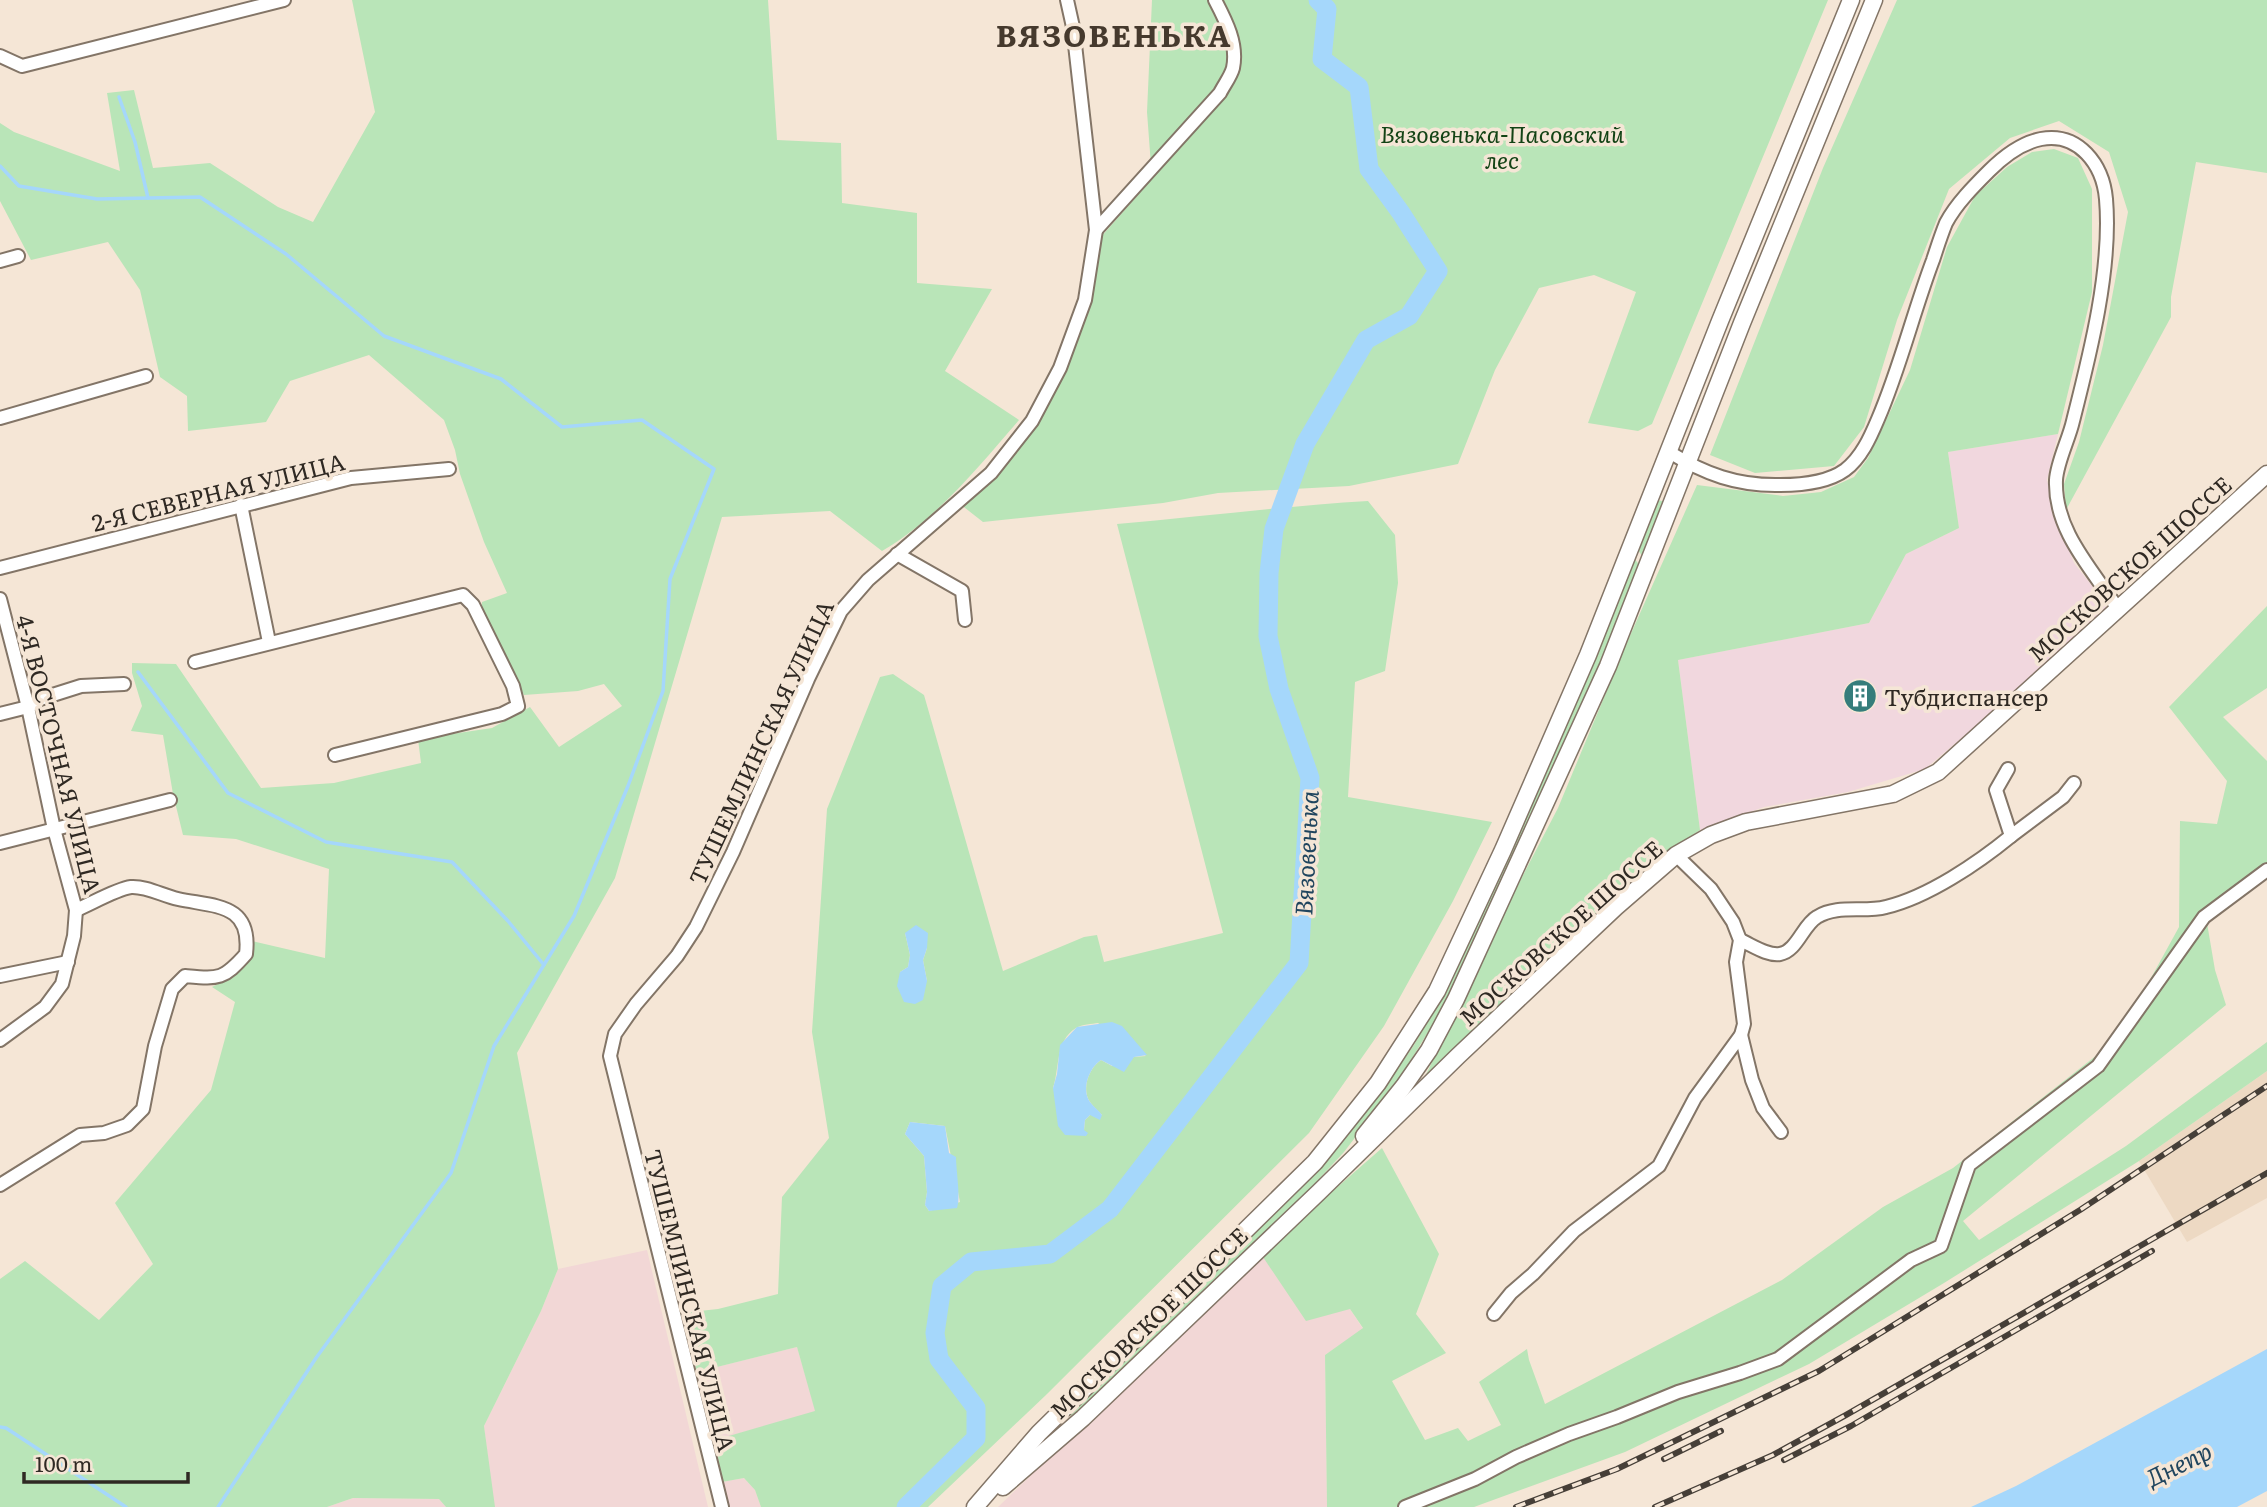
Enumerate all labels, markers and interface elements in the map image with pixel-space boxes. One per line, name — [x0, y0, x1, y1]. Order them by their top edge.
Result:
district label: ВЯЗОВЕНЬКА — [996, 12, 1232, 56]
park label: Вязовенька-Пасовский лес — [1380, 116, 1624, 176]
street label: 2-Я СЕВЕРНАЯ УЛИЦА — [88, 443, 348, 539]
street label: МОСКОВСКОЕ ШОССЕ — [2020, 467, 2238, 669]
street label: ТУШЕМЛИНСКАЯ УЛИЦА — [679, 594, 841, 890]
street label: 4-Я ВОСТОЧНАЯ УЛИЦА — [9, 611, 111, 897]
building icon: Тубдиспансер — [1841, 677, 1879, 715]
place label: Тубдиспансер — [1884, 679, 2048, 713]
water label: Вязовенька — [1284, 789, 1326, 916]
street label: МОСКОВСКОЕ ШОССЕ — [1451, 831, 1669, 1033]
street label: ТУШЕМЛИНСКАЯ УЛИЦА — [637, 1145, 745, 1455]
street label: МОСКОВСКОЕ ШОССЕ — [1041, 1218, 1255, 1426]
water label: Днепр — [2139, 1432, 2217, 1494]
scale bar — [24, 1440, 189, 1484]
text: 100 m — [35, 1447, 92, 1478]

